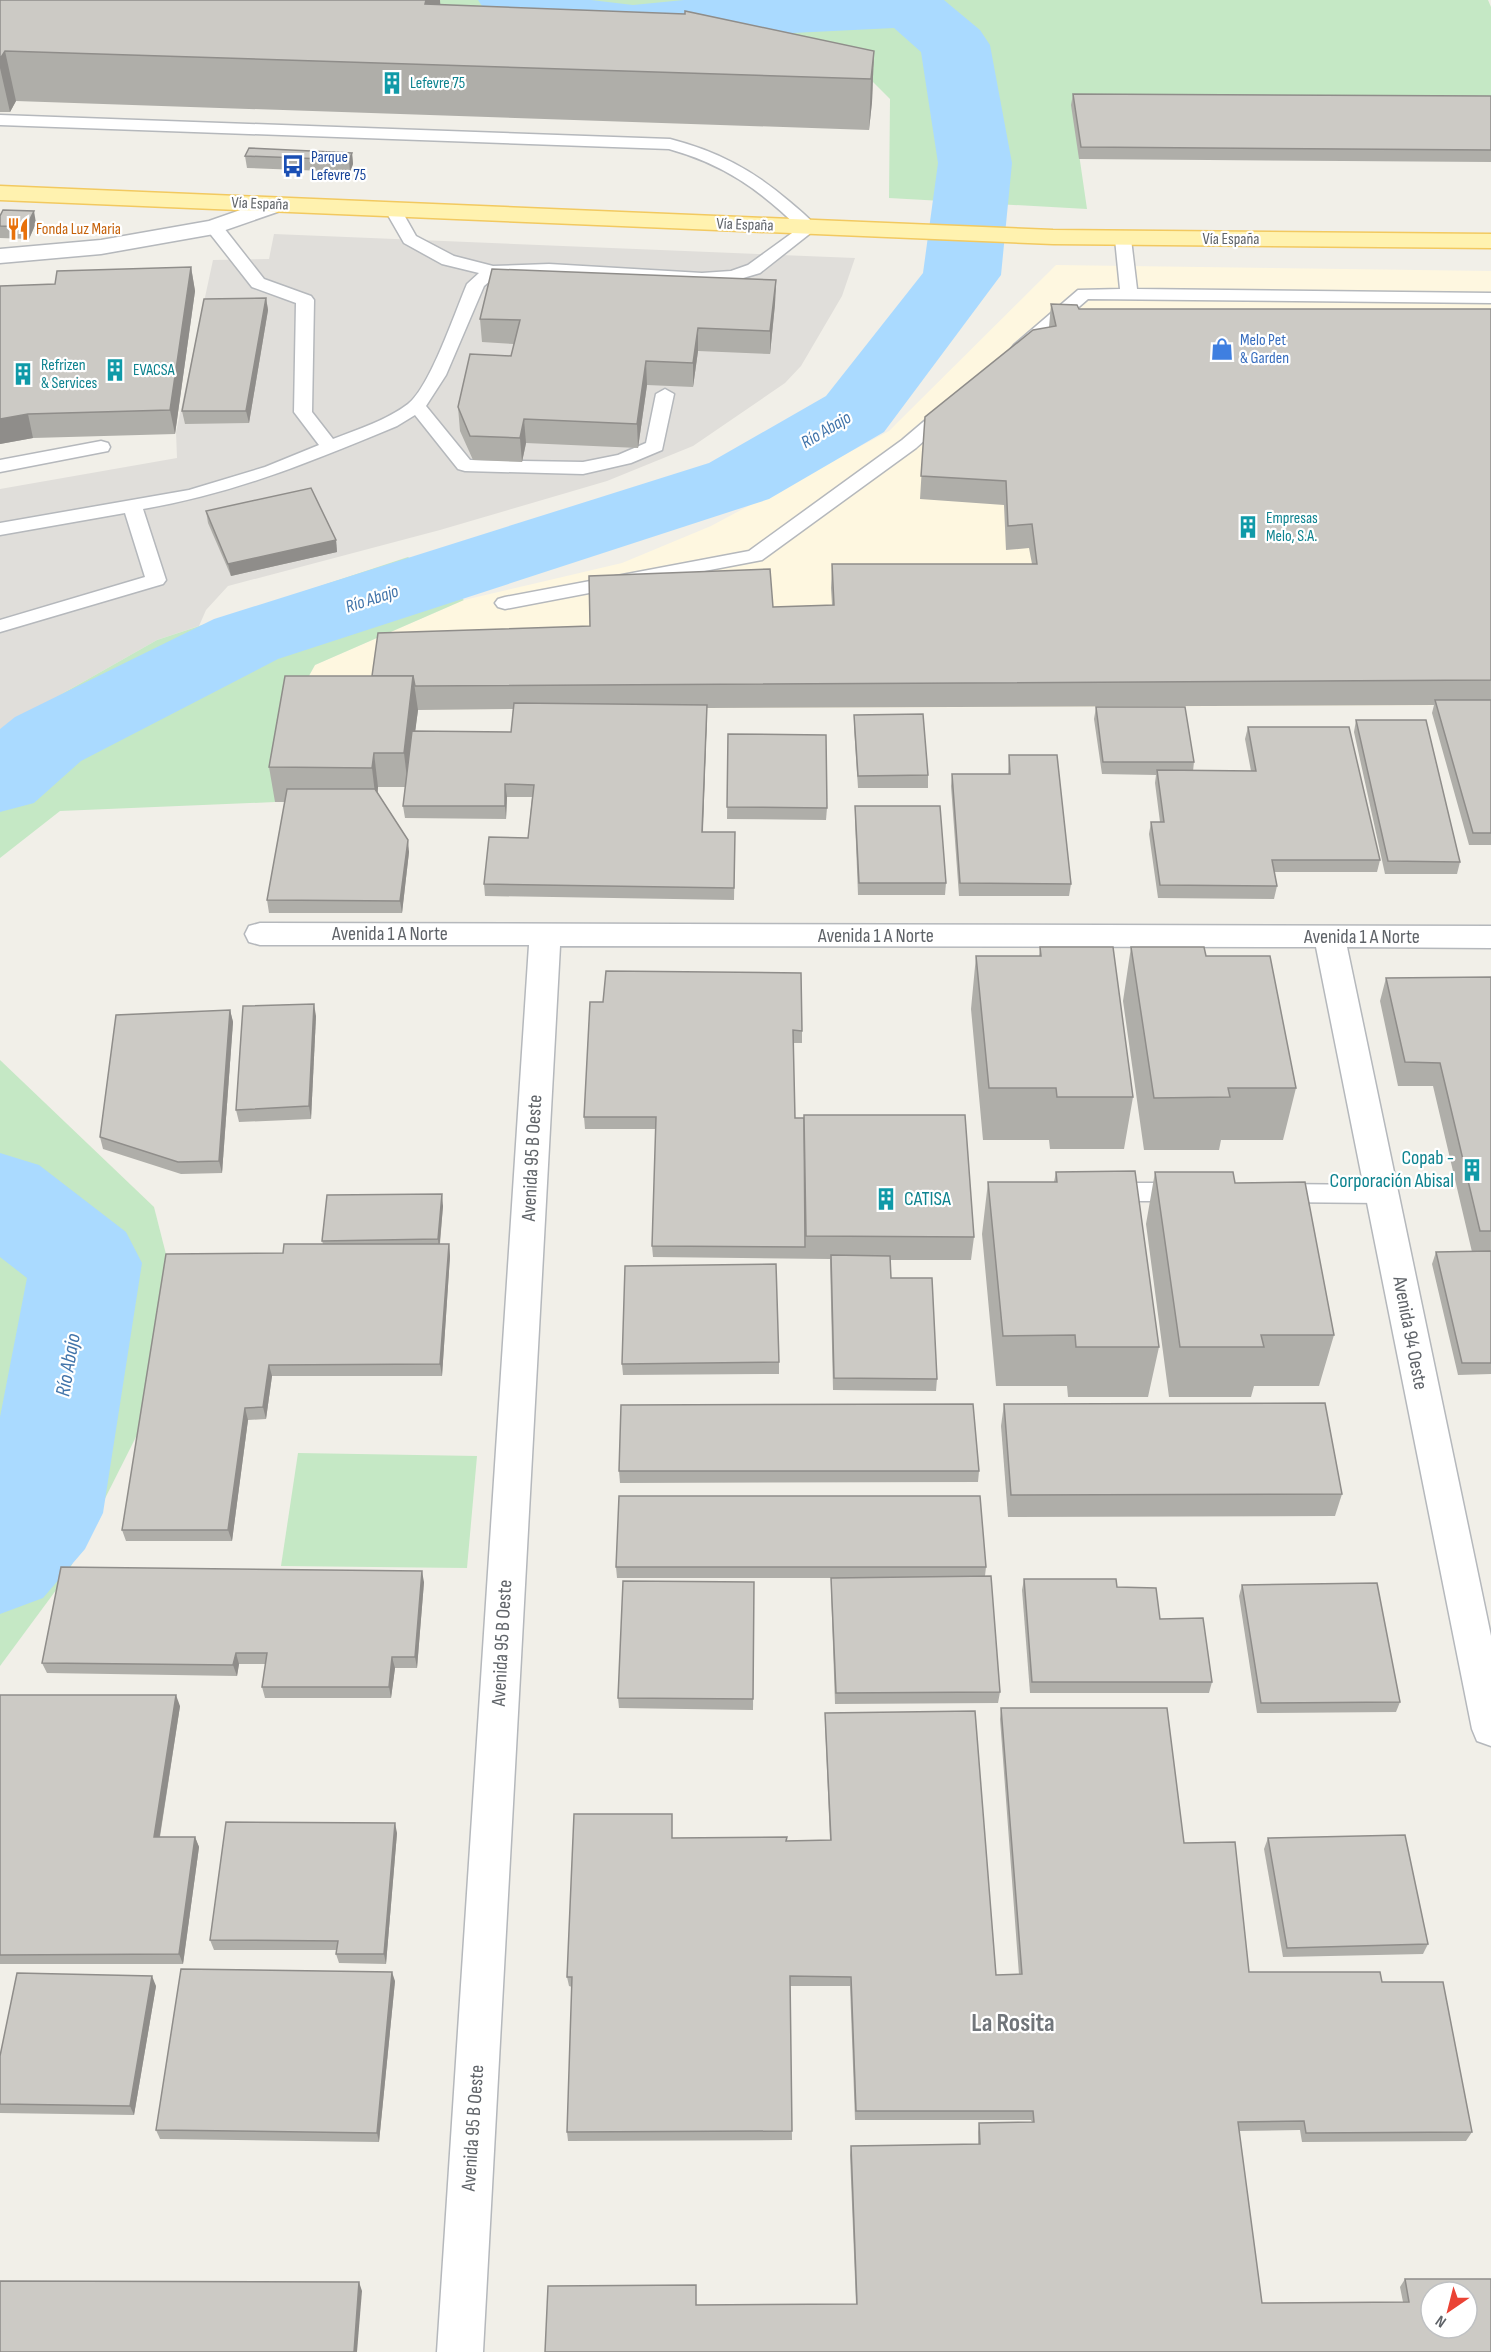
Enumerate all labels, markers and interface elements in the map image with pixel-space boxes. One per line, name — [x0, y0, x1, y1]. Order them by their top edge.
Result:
building icon: Lefevre 75 — [379, 70, 405, 96]
place label: Lefevre 75 — [410, 74, 465, 93]
place label: Parque Lefevre 75 — [311, 148, 366, 185]
bus stop icon: Parque Lefevre 75 — [280, 153, 306, 179]
street label: Vía España — [231, 194, 289, 214]
street label: Vía España — [716, 215, 774, 235]
restaurant icon: Fonda Luz Maria — [5, 216, 31, 242]
place label: Fonda Luz Maria — [36, 220, 121, 239]
street label: Vía España — [1203, 230, 1260, 249]
place label: Melo Pet & Garden — [1240, 331, 1289, 368]
shop icon: Melo Pet & Garden — [1209, 336, 1235, 362]
place label: Refrizen & Services — [41, 356, 98, 393]
building icon: EVACSA — [102, 357, 128, 383]
building icon: Refrizen & Services — [10, 361, 36, 387]
place label: EVACSA — [133, 361, 175, 380]
water label: Río Abajo — [797, 407, 855, 453]
place label: Empresas Melo, S.A. — [1266, 509, 1318, 546]
building icon: Empresas Melo, S.A. — [1235, 514, 1261, 540]
water label: Río Abajo — [343, 580, 402, 617]
street label: Avenida 1 A Norte — [331, 922, 448, 946]
street label: Avenida 1 A Norte — [817, 924, 934, 948]
street label: Avenida 1 A Norte — [1303, 925, 1420, 949]
street label: Avenida 95 B Oeste — [517, 1094, 547, 1223]
place label: Copab - Corporación Abisal — [1330, 1146, 1454, 1193]
building icon: Copab - Corporación Abisal — [1459, 1157, 1485, 1183]
building icon: CATISA — [873, 1186, 899, 1212]
place label: CATISA — [904, 1187, 951, 1211]
street label: Avenida 94 Oeste — [1387, 1273, 1433, 1392]
water label: Río Abajo — [50, 1331, 86, 1398]
street label: Avenida 95 B Oeste — [487, 1579, 517, 1708]
district label: La Rosita — [971, 2008, 1055, 2039]
street label: Avenida 95 B Oeste — [457, 2064, 489, 2193]
north arrow — [1419, 2280, 1479, 2340]
text: N — [1432, 2311, 1450, 2331]

